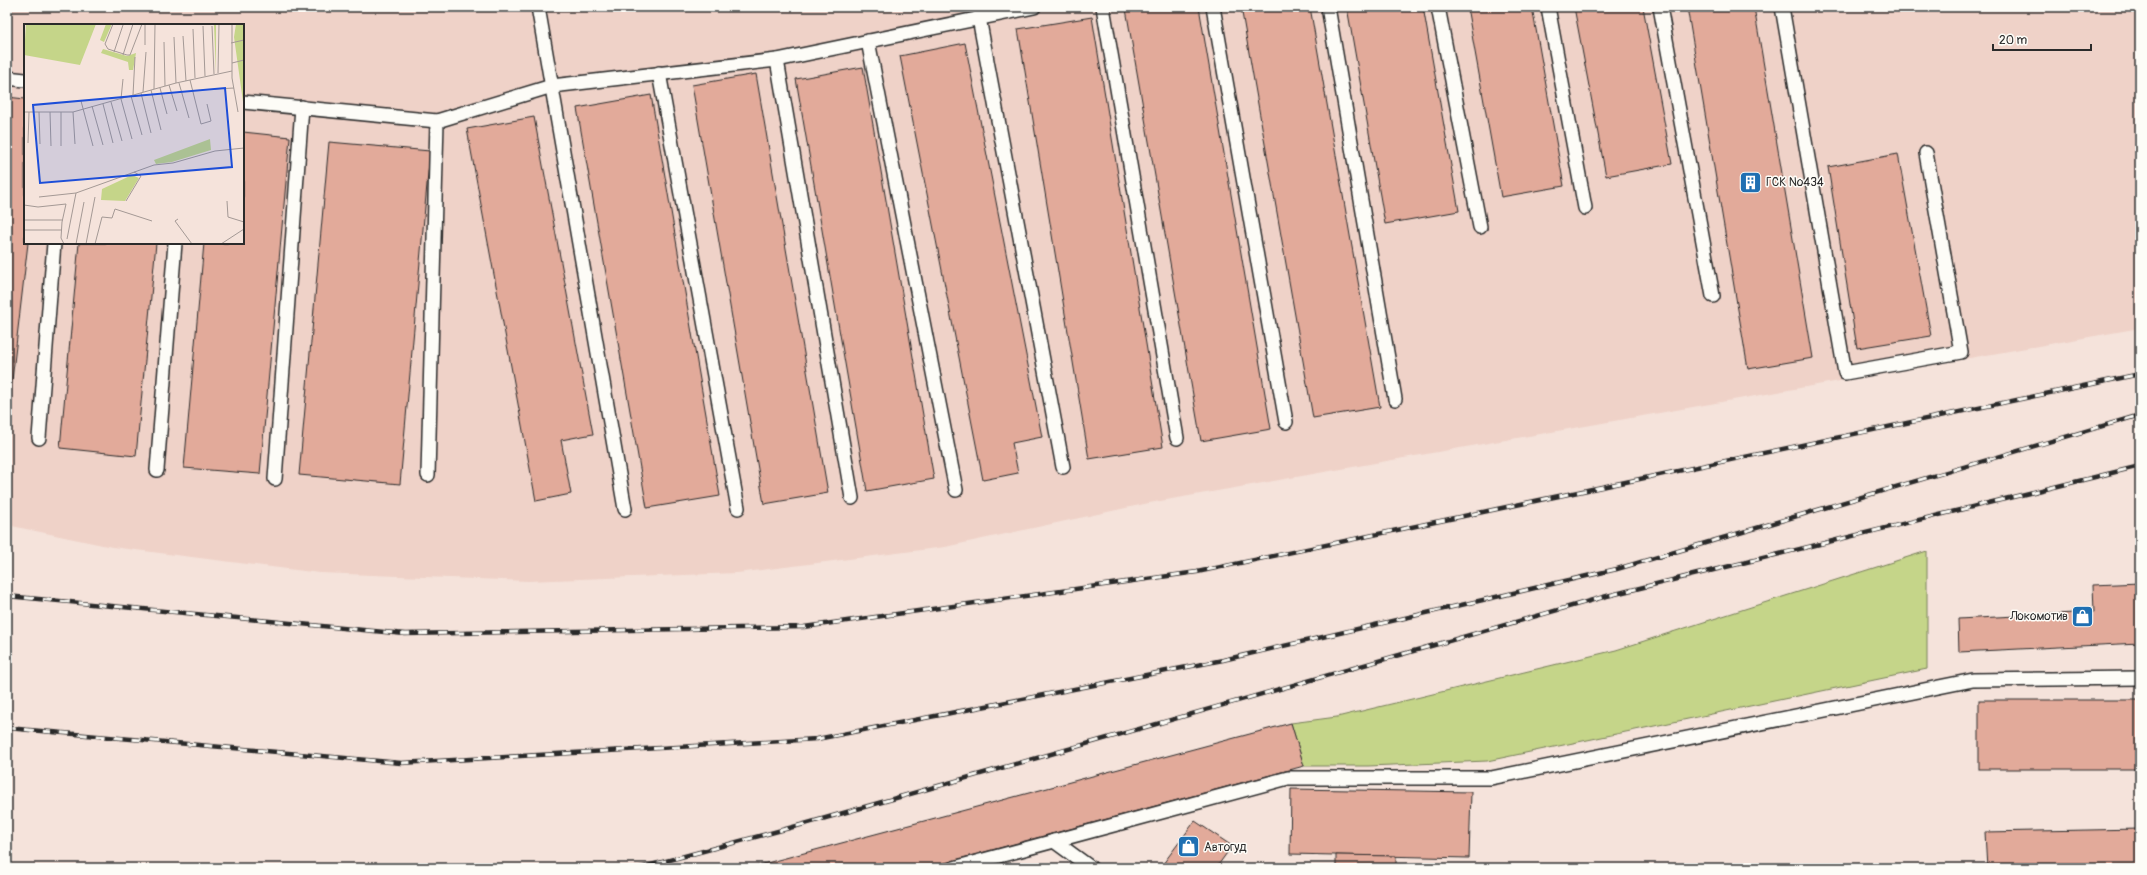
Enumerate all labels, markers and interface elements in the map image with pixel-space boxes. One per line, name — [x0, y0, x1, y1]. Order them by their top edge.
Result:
inset map — [24, 24, 244, 244]
scale bar — [1993, 26, 2091, 52]
text: 20 m — [1999, 33, 2028, 48]
building icon: ГСК №434 — [1737, 169, 1763, 195]
place label: ГСК №434 — [1766, 175, 1824, 190]
shop icon: Локомотив — [2070, 603, 2096, 629]
place label: Локомотив — [2009, 609, 2068, 624]
shop icon: Автогуд — [1175, 834, 1201, 860]
place label: Автогуд — [1204, 840, 1247, 855]

